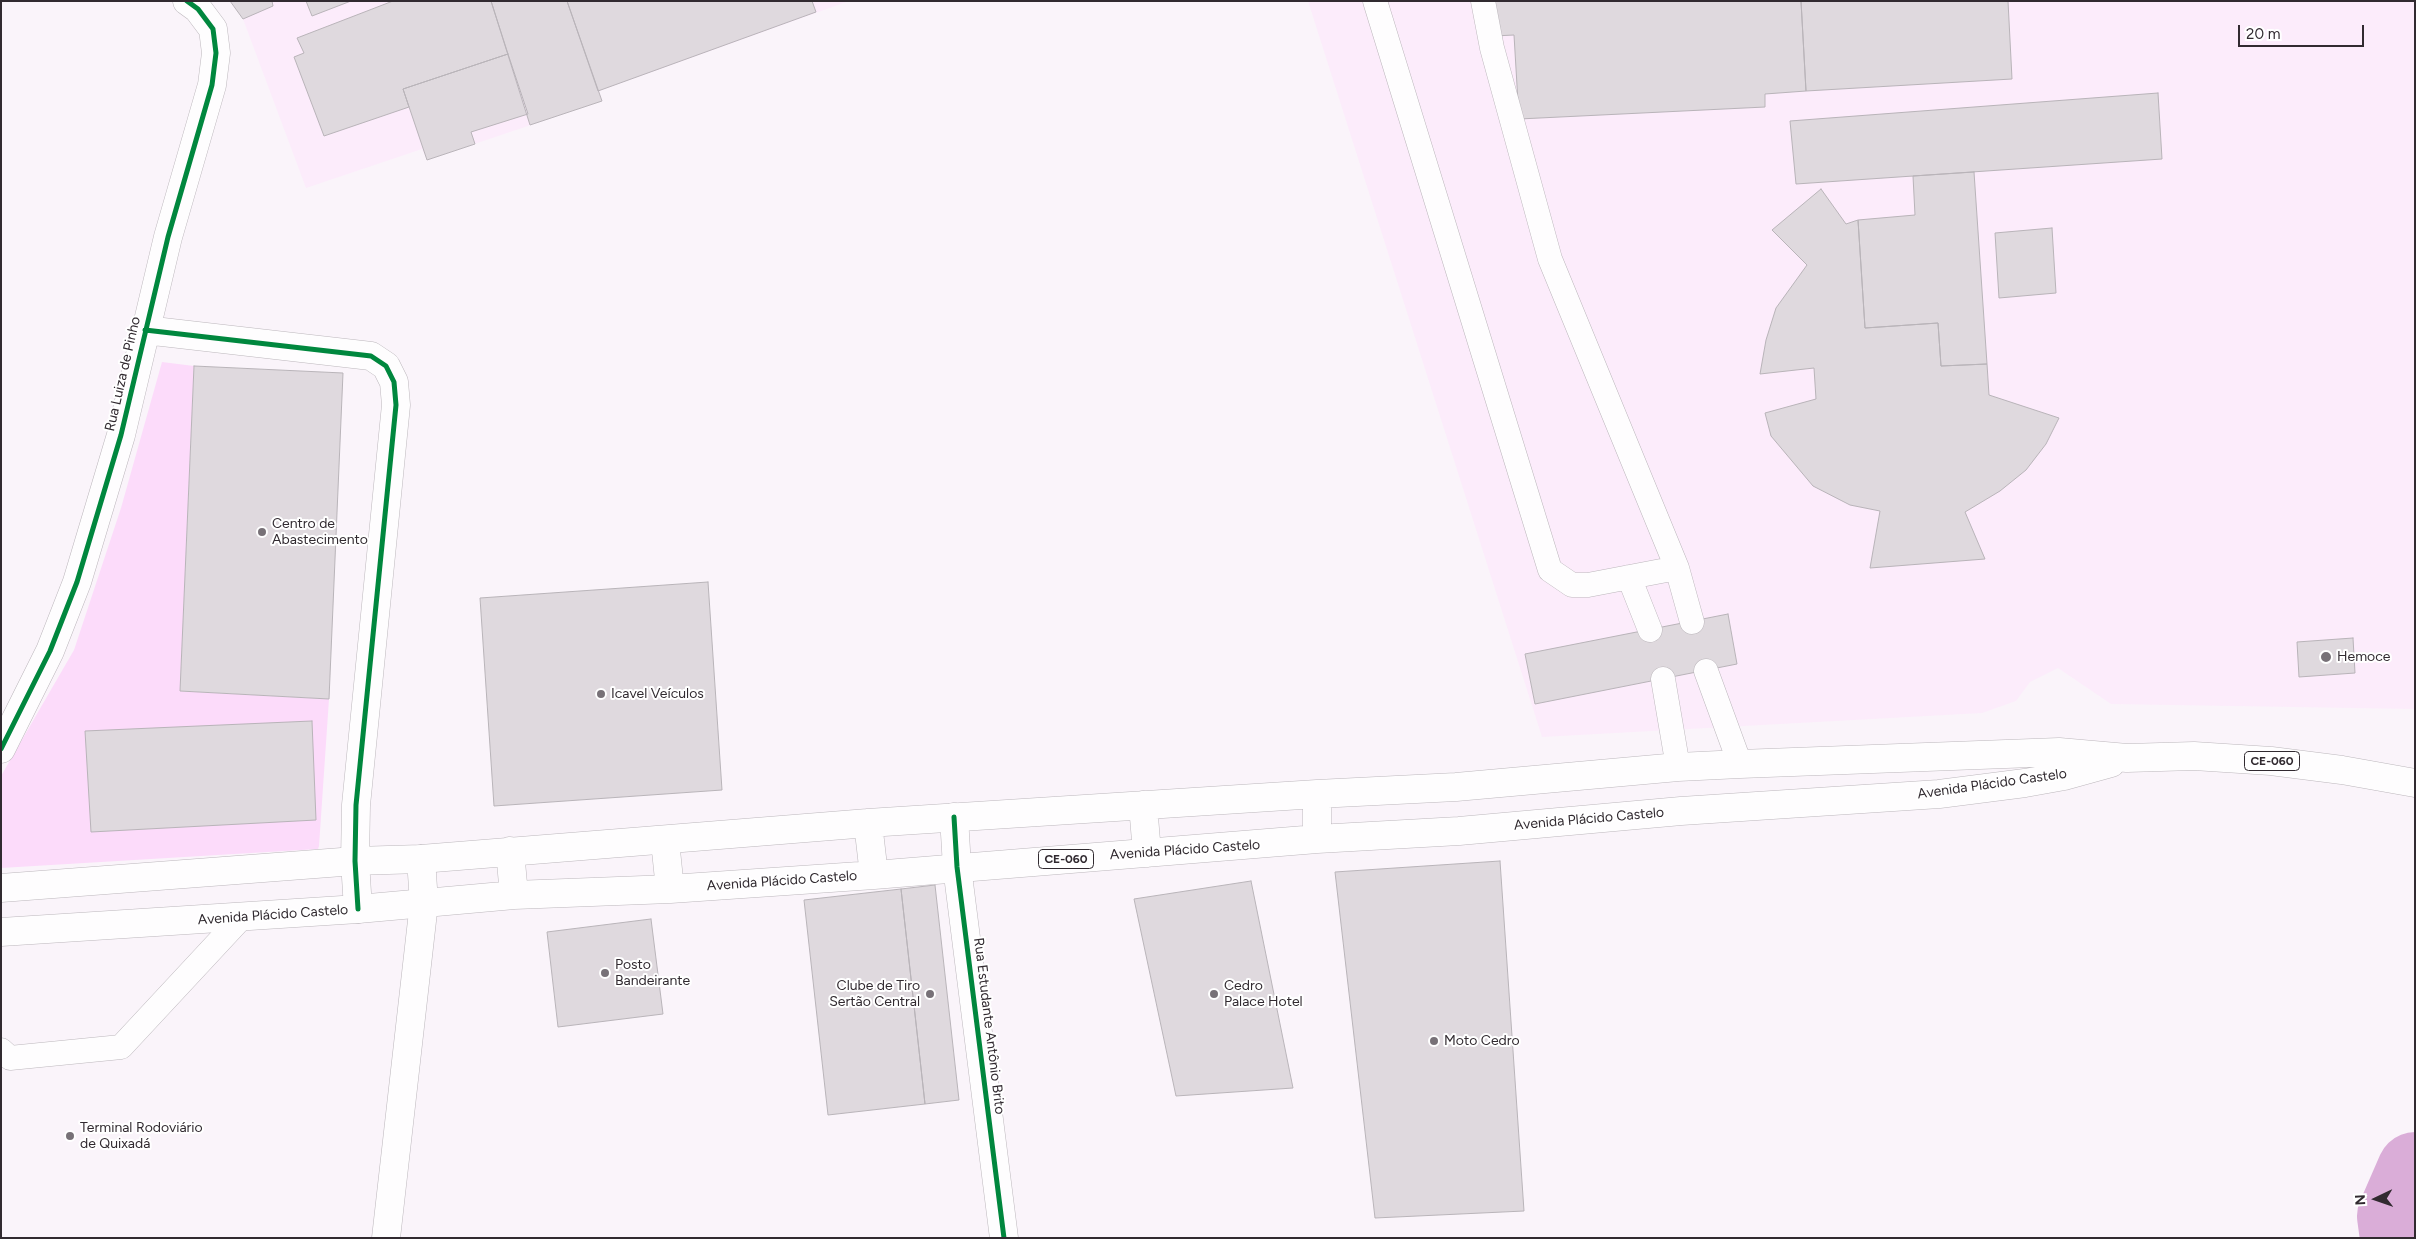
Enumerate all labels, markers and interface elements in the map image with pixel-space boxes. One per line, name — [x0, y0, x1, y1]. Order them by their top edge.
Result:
scale bar — [2241, 15, 2367, 47]
text: 20 m — [2246, 25, 2280, 43]
street label: Rua Luiza de Pinho — [102, 315, 144, 433]
place label: Centro de Abastecimento — [272, 516, 368, 548]
marker: Centro de Abastecimento — [256, 526, 268, 538]
place label: Hemoce — [2337, 649, 2390, 665]
marker: Hemoce — [2319, 650, 2333, 664]
place label: Icavel Veículos — [611, 686, 704, 702]
marker: Icavel Veículos — [595, 688, 607, 700]
road number: CE-060 — [2244, 751, 2300, 770]
street label: Avenida Plácido Castelo — [1916, 765, 2068, 803]
street label: Avenida Plácido Castelo — [1513, 804, 1665, 834]
street label: Avenida Plácido Castelo — [1109, 836, 1261, 864]
road number: CE-060 — [1038, 850, 1094, 869]
street label: Avenida Plácido Castelo — [706, 867, 858, 895]
street label: Avenida Plácido Castelo — [197, 901, 349, 929]
street label: Rua Estudante Antônio Brito — [970, 937, 1008, 1115]
place label: Posto Bandeirante — [615, 957, 690, 990]
marker: Posto Bandeirante — [599, 967, 611, 979]
place label: Clube de Tiro Sertão Central — [829, 978, 920, 1010]
place label: Cedro Palace Hotel — [1224, 978, 1303, 1010]
marker: Clube de Tiro Sertão Central — [924, 988, 936, 1000]
marker: Cedro Palace Hotel — [1208, 988, 1220, 1000]
place label: Moto Cedro — [1444, 1033, 1520, 1049]
marker: Moto Cedro — [1428, 1035, 1440, 1047]
place label: Terminal Rodoviário de Quixadá — [80, 1120, 203, 1152]
marker: Terminal Rodoviário de Quixadá — [64, 1130, 76, 1142]
north arrow — [2351, 1174, 2401, 1224]
text: N — [2352, 1194, 2369, 1206]

